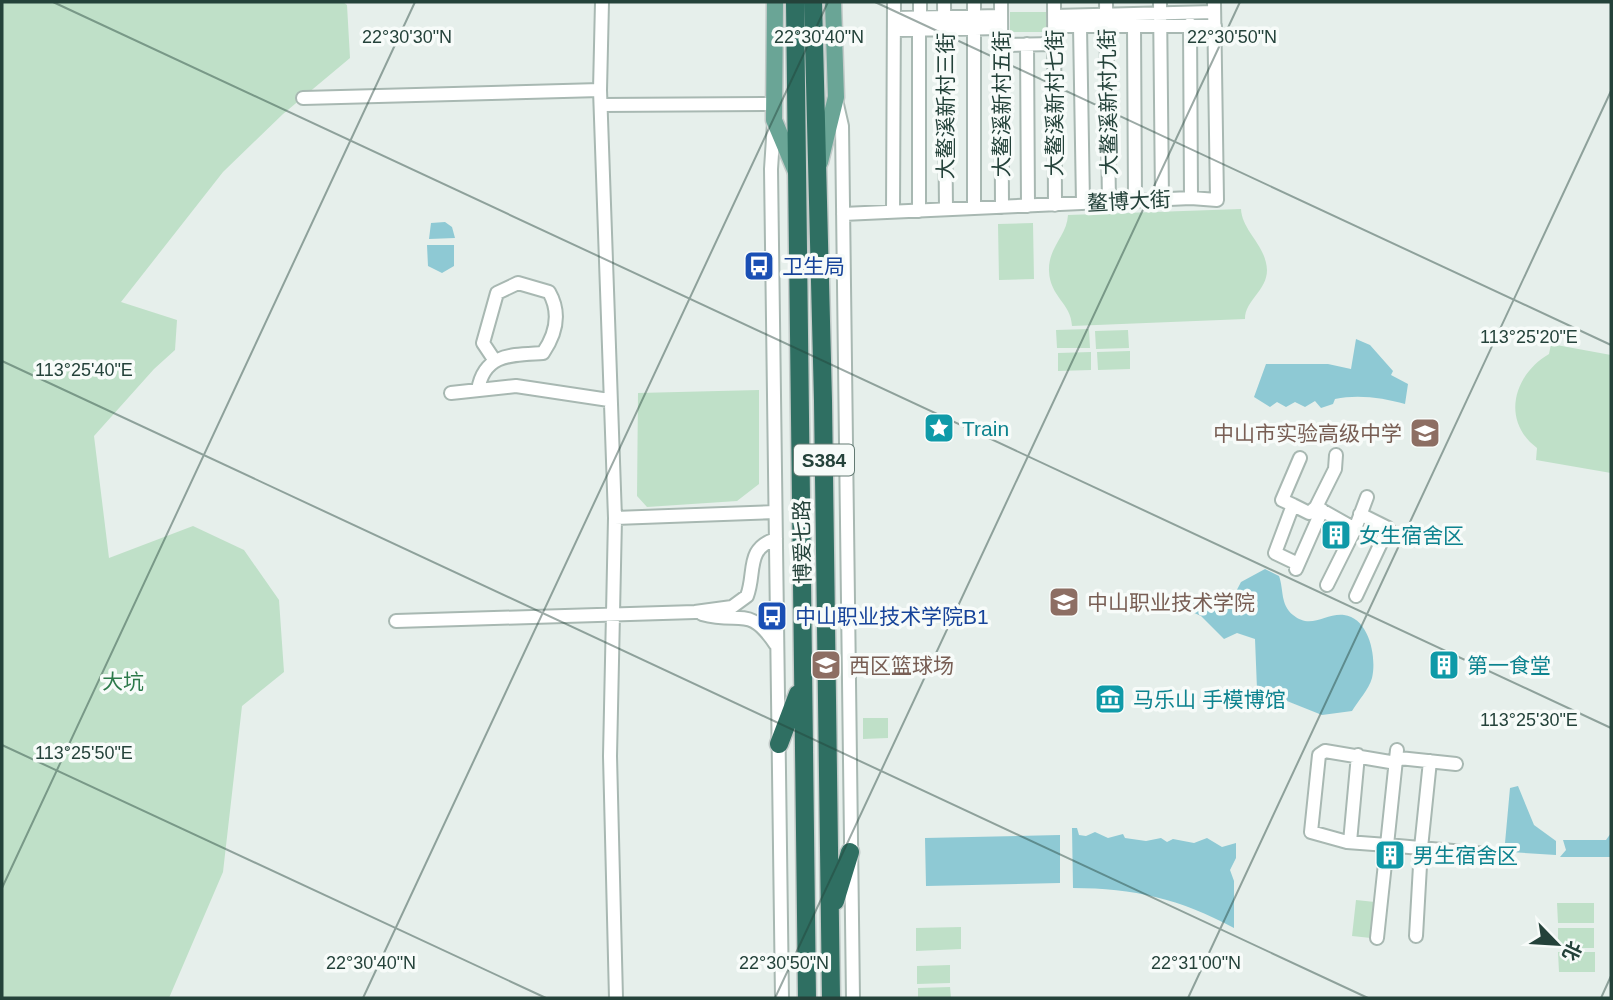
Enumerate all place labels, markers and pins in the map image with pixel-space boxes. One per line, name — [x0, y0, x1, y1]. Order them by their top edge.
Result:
bus stop icon: 卫生局 — [742, 249, 776, 283]
place label: 卫生局 — [782, 255, 845, 278]
place icon: Train — [922, 411, 956, 445]
school or university icon: 中山市实验高级中学 — [1408, 416, 1442, 450]
place label: Train — [962, 417, 1009, 440]
place label: 中山市实验高级中学 — [1213, 422, 1402, 445]
building icon: 女生宿舍区 — [1319, 518, 1353, 552]
place label: 女生宿舍区 — [1359, 524, 1464, 547]
school or university icon: 中山职业技术学院 — [1047, 585, 1081, 619]
place label: 中山职业技术学院 — [1087, 591, 1255, 614]
bus stop icon: 中山职业技术学院B1 — [755, 599, 789, 633]
place label: 中山职业技术学院B1 — [795, 605, 989, 628]
school or university icon: 西区篮球场 — [809, 648, 843, 682]
building icon: 第一食堂 — [1427, 648, 1461, 682]
place label: 西区篮球场 — [849, 654, 954, 677]
place label: 第一食堂 — [1467, 654, 1551, 677]
museum icon: 马乐山 手模博馆 — [1093, 682, 1127, 716]
place label: 马乐山 手模博馆 — [1133, 688, 1286, 711]
building icon: 男生宿舍区 — [1373, 838, 1407, 872]
place label: 男生宿舍区 — [1413, 844, 1518, 867]

